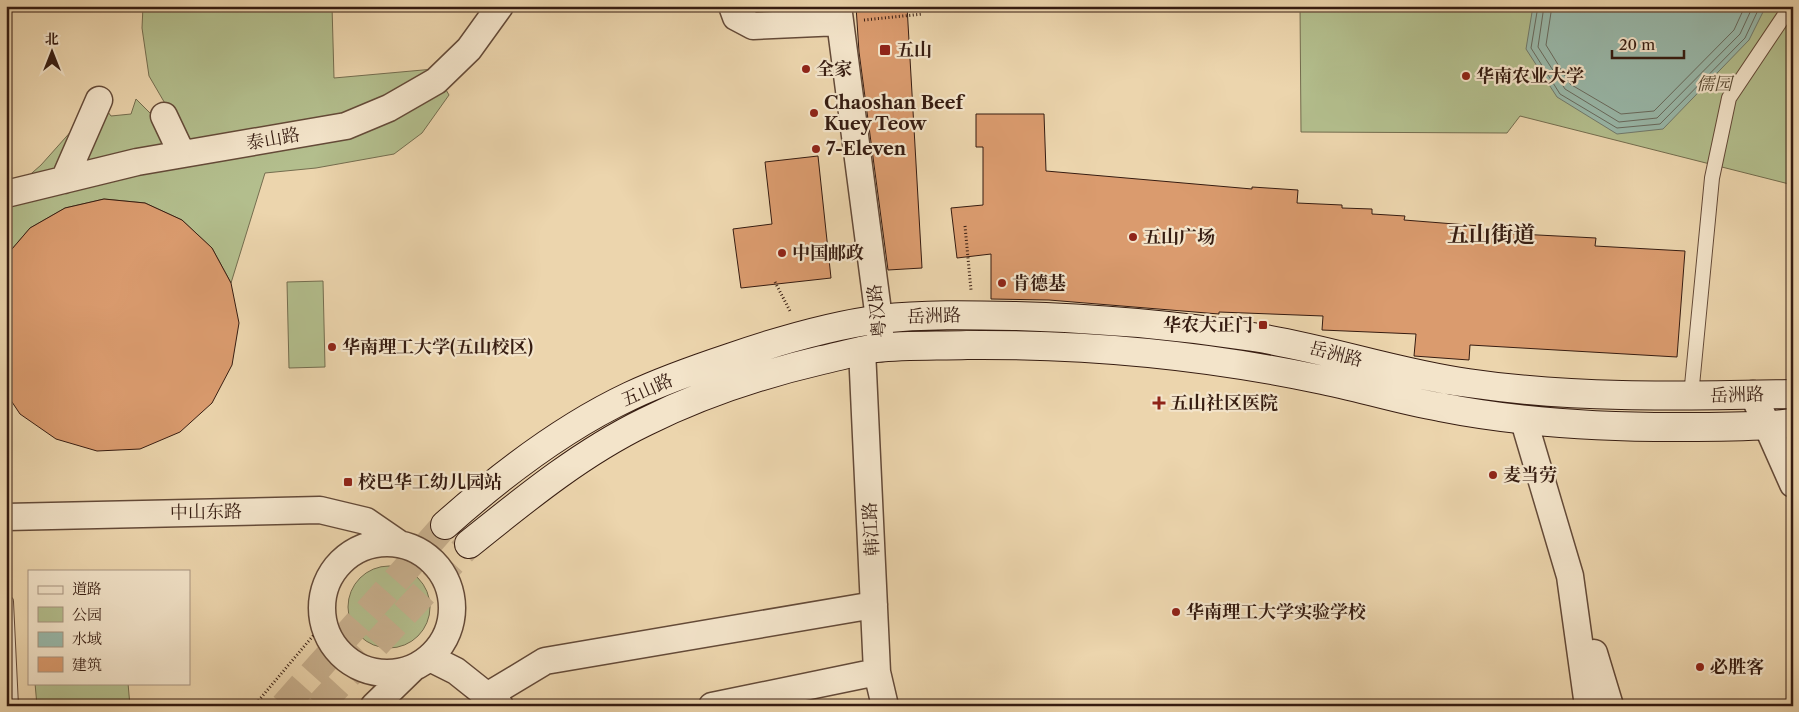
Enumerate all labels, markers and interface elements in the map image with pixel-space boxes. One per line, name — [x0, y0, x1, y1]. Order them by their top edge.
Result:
north arrow — [28, 28, 78, 78]
scale bar — [1612, 28, 1684, 60]
text: 北 — [45, 30, 59, 48]
text: 20 m — [1619, 35, 1655, 54]
place label: 五山 — [896, 39, 932, 61]
marker: 五山 — [878, 43, 892, 57]
place label: 全家 — [816, 58, 852, 80]
marker: 全家 — [800, 63, 812, 75]
place label: 华南农业大学 — [1476, 65, 1584, 87]
marker: 华南农业大学 — [1460, 70, 1472, 82]
park label: 儒园 — [1696, 73, 1735, 95]
place label: Chaoshan Beef Kuey Teow — [824, 92, 966, 135]
marker: Chaoshan Beef Kuey Teow — [808, 107, 820, 119]
street label: 泰山路 — [245, 123, 301, 155]
place label: 7-Eleven — [826, 138, 907, 160]
marker: 7-Eleven — [810, 143, 822, 155]
district label: 五山街道 — [1447, 221, 1535, 248]
place label: 五山广场 — [1143, 226, 1215, 248]
marker: 五山广场 — [1127, 231, 1139, 243]
place label: 中国邮政 — [792, 242, 864, 264]
marker: 中国邮政 — [776, 247, 788, 259]
place label: 肯德基 — [1012, 272, 1066, 294]
marker: 肯德基 — [996, 277, 1008, 289]
street label: 粤汉路 — [863, 283, 891, 339]
street label: 岳洲路 — [907, 304, 961, 328]
place label: 华农大正门 — [1163, 314, 1253, 336]
marker: 华农大正门 — [1257, 319, 1269, 331]
place label: 华南理工大学(五山校区) — [342, 336, 533, 358]
street label: 岳洲路 — [1307, 337, 1365, 371]
marker: 华南理工大学(五山校区) — [326, 341, 338, 353]
street label: 五山路 — [618, 369, 676, 411]
street label: 岳洲路 — [1710, 383, 1764, 407]
place label: 五山社区医院 — [1170, 392, 1278, 414]
marker: 五山社区医院 — [1152, 396, 1166, 410]
place label: 麦当劳 — [1503, 464, 1557, 486]
marker: 麦当劳 — [1487, 469, 1499, 481]
place label: 校巴华工幼儿园站 — [358, 471, 502, 493]
marker: 校巴华工幼儿园站 — [342, 476, 354, 488]
street label: 中山东路 — [170, 500, 242, 524]
street label: 韩江路 — [859, 501, 883, 557]
legend — [28, 570, 190, 684]
text: 道路 — [72, 579, 102, 598]
place label: 华南理工大学实验学校 — [1186, 601, 1366, 623]
text: 公园 — [72, 605, 102, 624]
marker: 华南理工大学实验学校 — [1170, 606, 1182, 618]
text: 水域 — [72, 629, 102, 648]
text: 建筑 — [72, 655, 102, 674]
place label: 必胜客 — [1710, 656, 1764, 678]
marker: 必胜客 — [1694, 661, 1706, 673]

